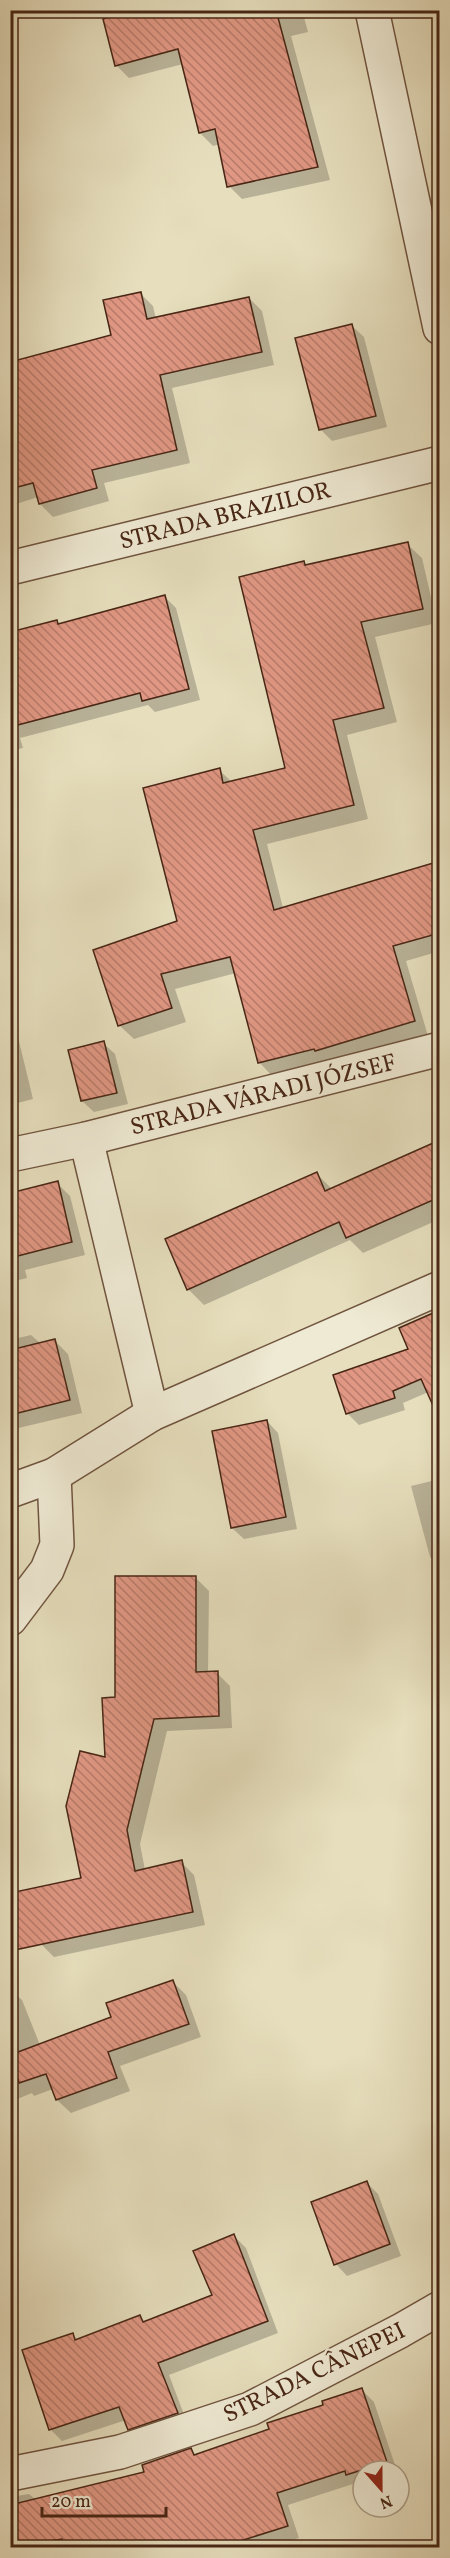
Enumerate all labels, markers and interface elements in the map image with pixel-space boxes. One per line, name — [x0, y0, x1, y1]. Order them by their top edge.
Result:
street label: STRADA BRAZILOR — [116, 474, 335, 560]
street label: STRADA VÁRADI JÓZSEF — [127, 1046, 400, 1145]
street label: STRADA CÂNEPEI — [218, 2315, 412, 2433]
north arrow — [351, 2459, 411, 2519]
scale bar — [42, 2480, 166, 2518]
text: N — [376, 2489, 395, 2514]
text: 20 m — [51, 2490, 91, 2515]

